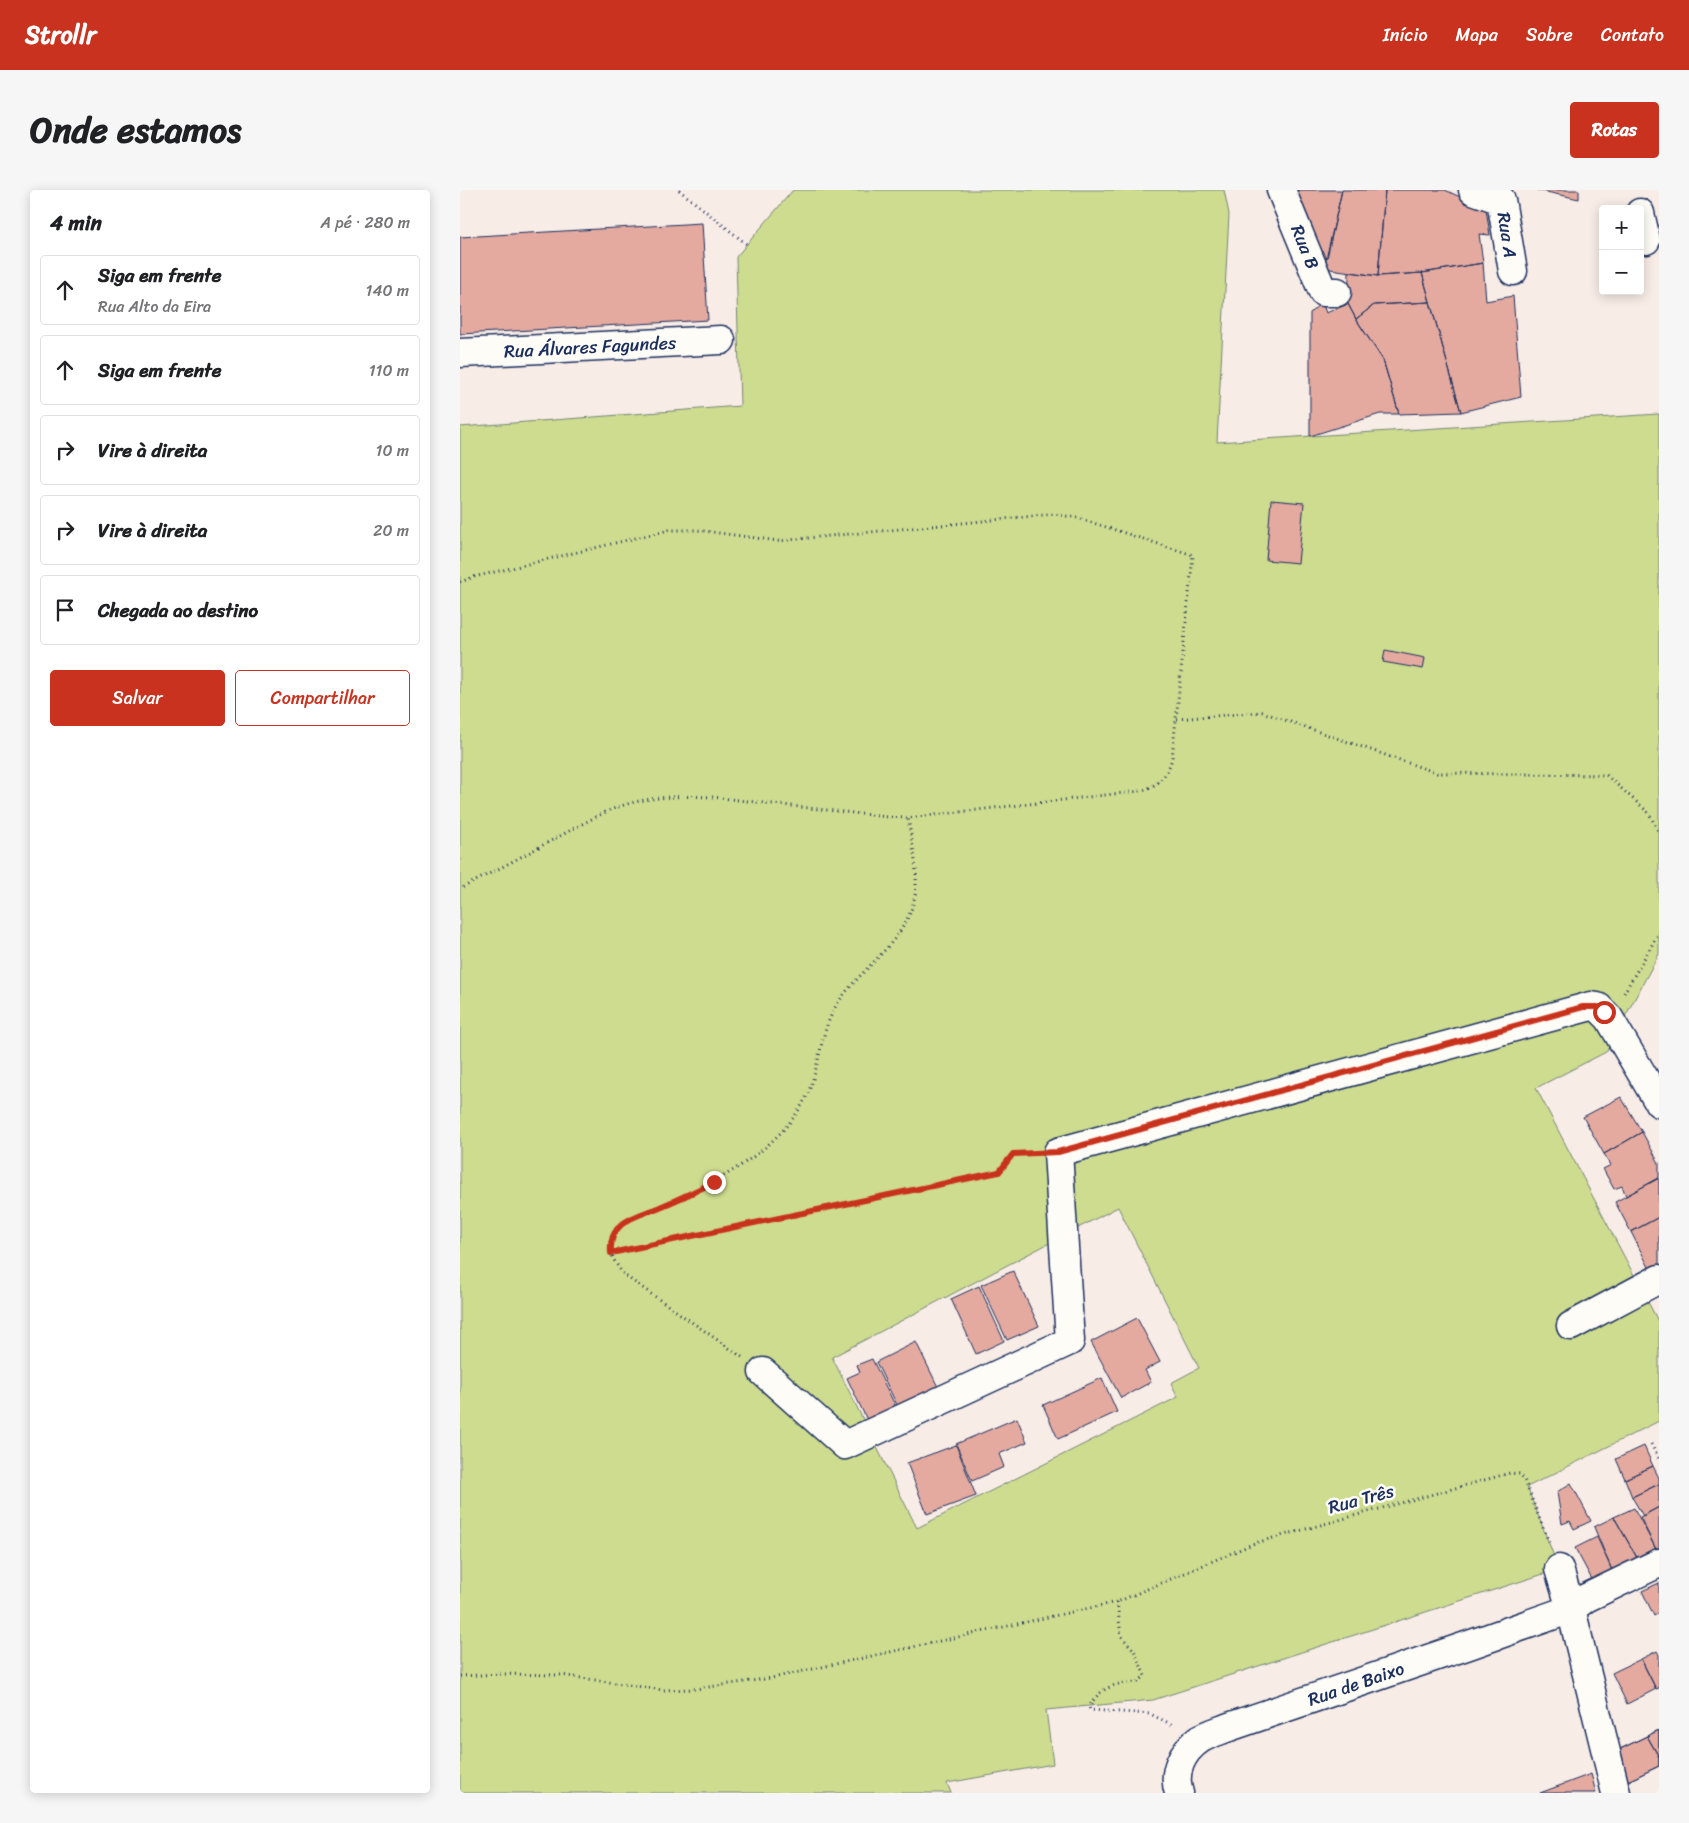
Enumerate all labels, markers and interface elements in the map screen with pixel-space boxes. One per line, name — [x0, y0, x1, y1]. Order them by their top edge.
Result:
text: Strollr — [25, 14, 96, 56]
text: Início — [1383, 19, 1428, 51]
text: Mapa — [1456, 19, 1498, 51]
text: Sobre — [1526, 19, 1573, 51]
text: Contato — [1601, 19, 1664, 51]
text: Onde estamos — [30, 99, 241, 161]
button: Rotas — [1570, 102, 1659, 158]
text: 4 min — [50, 204, 102, 242]
map controls — [1599, 205, 1644, 295]
button: + — [1599, 205, 1644, 250]
text: A pé · 280 m — [321, 208, 410, 237]
street label: Rua A — [1488, 210, 1526, 260]
street label: Rua B — [1282, 220, 1328, 274]
button: − — [1599, 250, 1644, 295]
text: Siga em frente — [98, 259, 221, 292]
icon: ahead — [51, 276, 79, 304]
text: 140 m — [366, 276, 409, 305]
text: Rua Alto da Eira — [98, 292, 211, 321]
street label: Rua Álvares Fagundes — [503, 326, 678, 367]
text: Siga em frente — [98, 354, 221, 387]
icon: ahead — [51, 356, 79, 384]
text: 110 m — [369, 356, 409, 385]
text: Vire à direita — [98, 434, 207, 467]
icon: right — [51, 436, 79, 464]
text: 10 m — [376, 436, 409, 465]
text: Vire à direita — [98, 514, 207, 547]
icon: right — [51, 516, 79, 544]
text: 20 m — [373, 516, 409, 545]
text: Chegada ao destino — [98, 594, 258, 627]
icon: arrive — [51, 596, 79, 624]
button: Salvar — [50, 670, 225, 726]
button: Compartilhar — [235, 670, 410, 726]
route start — [1593, 1001, 1616, 1024]
route end — [703, 1171, 726, 1194]
street label: Rua Três — [1324, 1475, 1398, 1523]
street label: Rua de Baixo — [1303, 1652, 1409, 1716]

